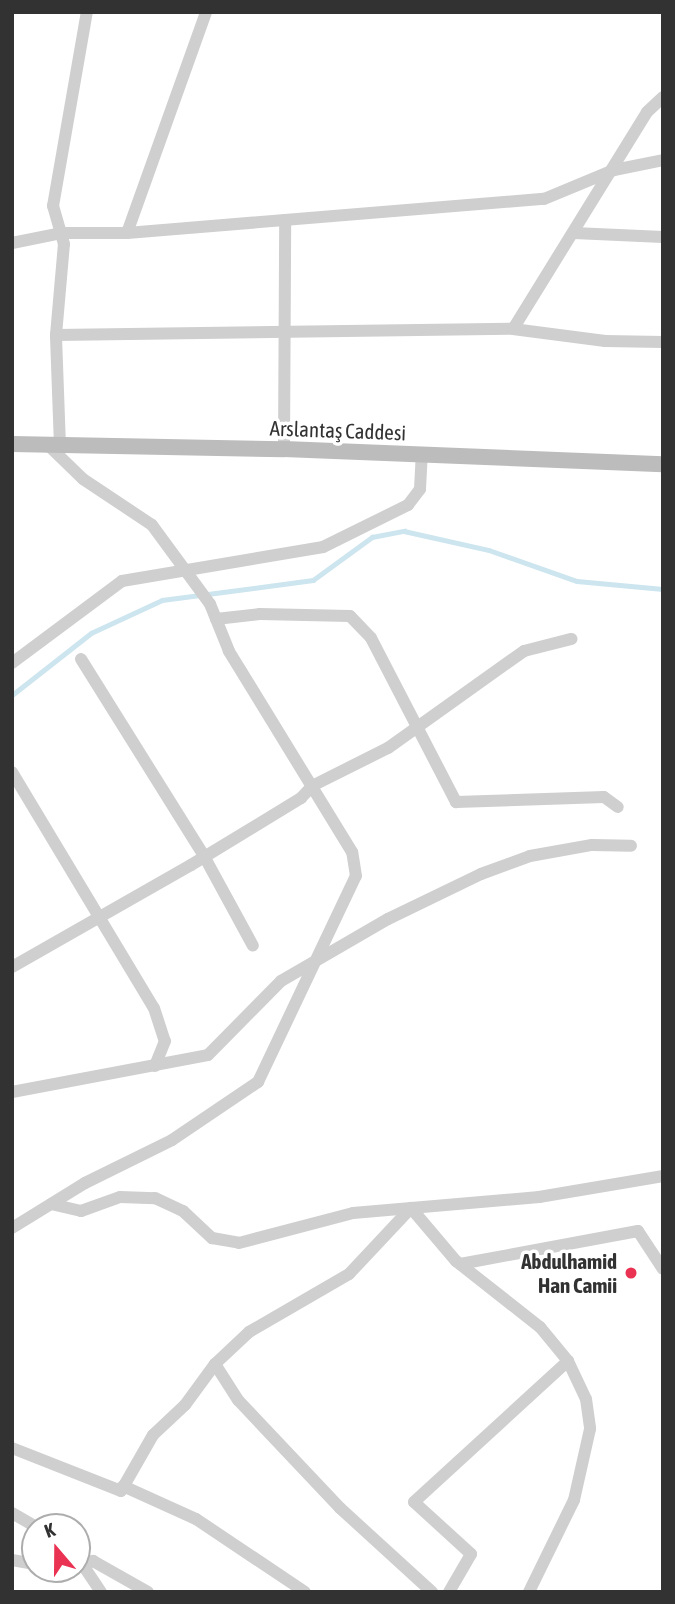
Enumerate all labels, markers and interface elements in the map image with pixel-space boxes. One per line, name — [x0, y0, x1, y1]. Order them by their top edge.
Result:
street label: Arslantaş Caddesi — [269, 415, 407, 445]
place label: Abdulhamid Han Camii — [521, 1248, 617, 1298]
marker: Abdulhamid Han Camii — [623, 1265, 639, 1281]
north arrow — [21, 1513, 91, 1583]
text: K — [41, 1518, 58, 1542]

